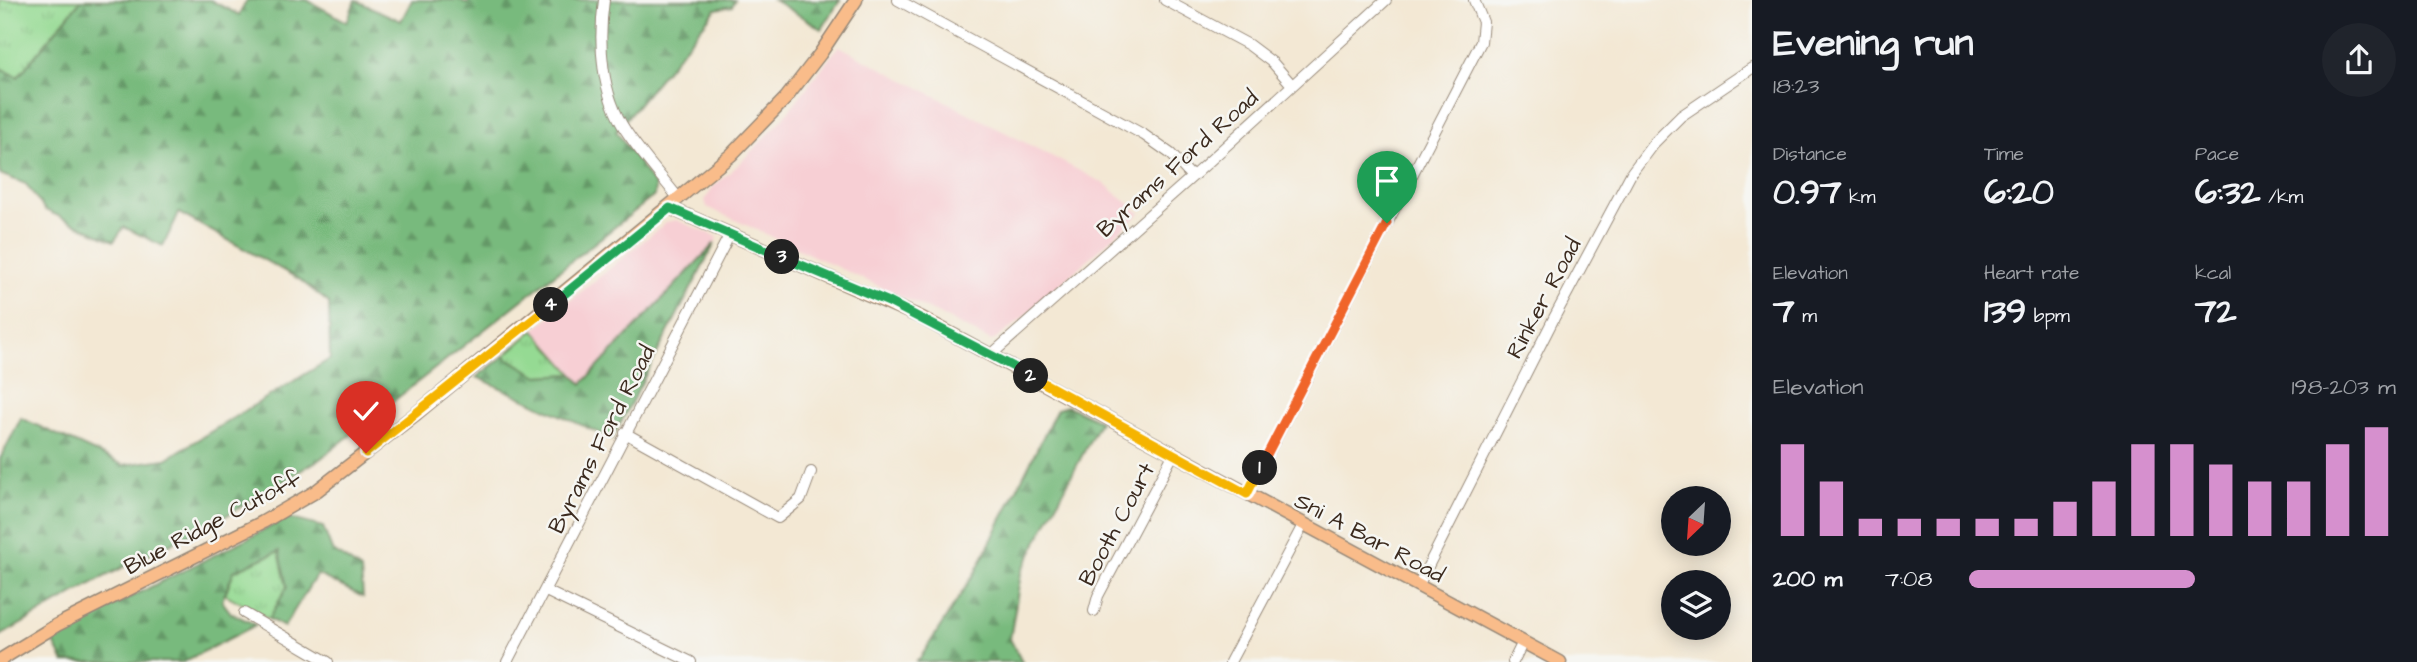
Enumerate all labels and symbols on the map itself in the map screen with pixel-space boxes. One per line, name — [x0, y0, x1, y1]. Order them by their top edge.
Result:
street label: Byrams Ford Road — [1090, 82, 1266, 246]
pin — [1357, 151, 1417, 223]
street label: Rinker Road — [1499, 232, 1589, 365]
pin: 3 — [764, 240, 800, 274]
pin: 4 — [534, 288, 568, 322]
street label: Byrams Ford Road — [541, 340, 664, 540]
pin: 2 — [1014, 358, 1048, 394]
pin — [336, 381, 396, 453]
pin: 1 — [1242, 450, 1278, 486]
street label: Booth Court — [1071, 457, 1163, 592]
street label: Blue Ridge Cutoff — [118, 463, 307, 584]
street label: Sni A Bar Road — [1289, 485, 1450, 591]
north arrow — [1661, 486, 1731, 556]

